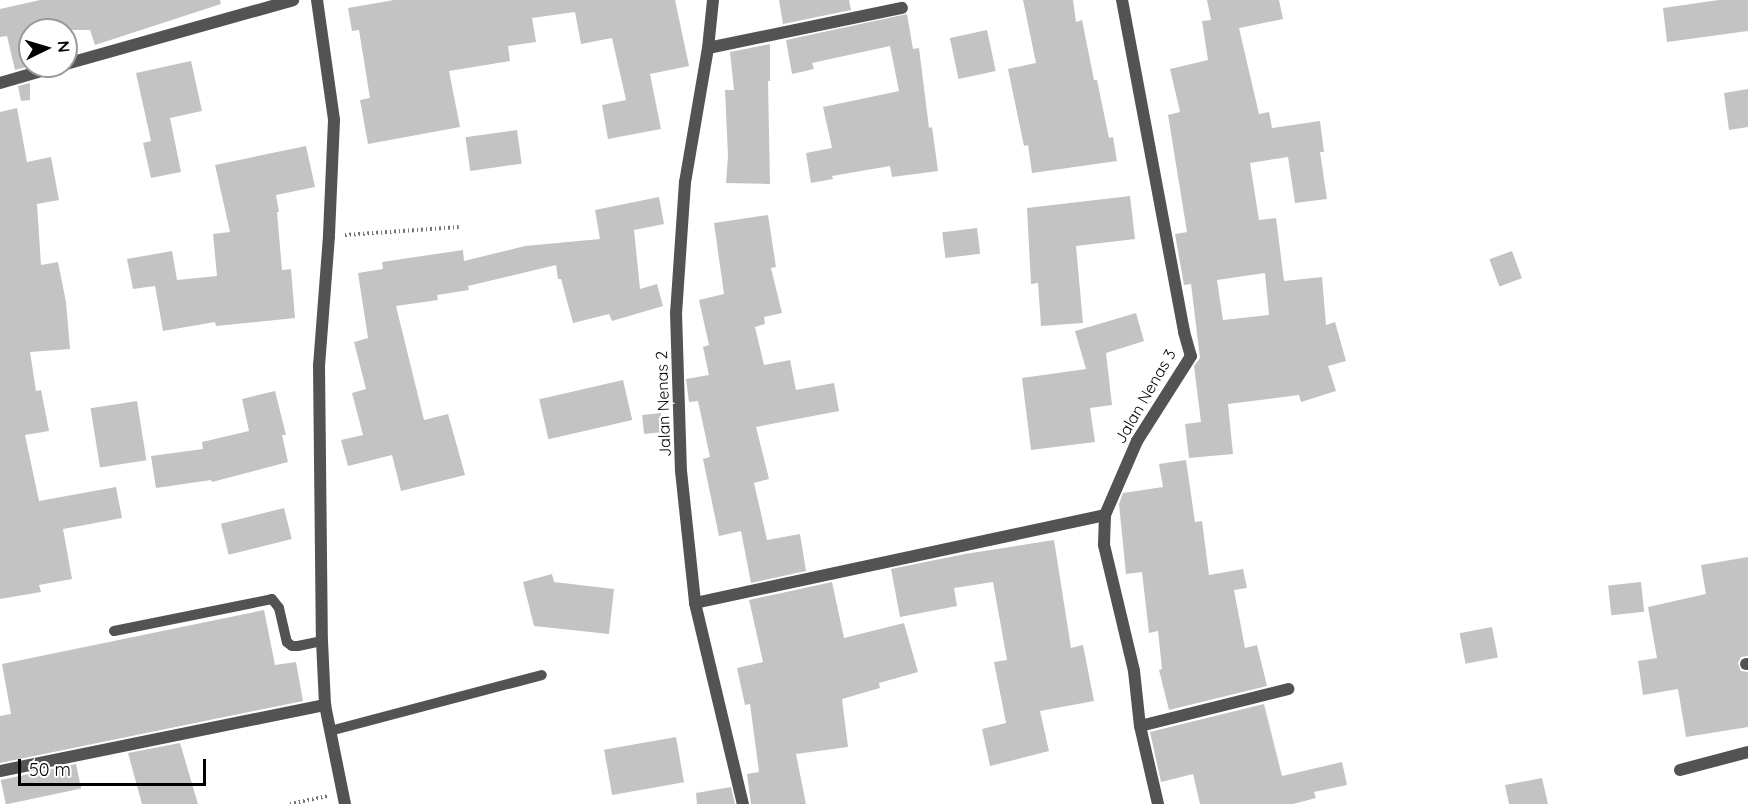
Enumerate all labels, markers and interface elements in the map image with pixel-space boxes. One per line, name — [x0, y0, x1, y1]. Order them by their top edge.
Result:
north arrow — [18, 18, 78, 78]
text: N — [53, 40, 74, 53]
street label: Jalan Nenas 3 — [1110, 345, 1180, 447]
street label: Jalan Nenas 2 — [652, 351, 674, 457]
scale bar — [21, 747, 208, 785]
text: 50 m — [29, 758, 71, 781]

